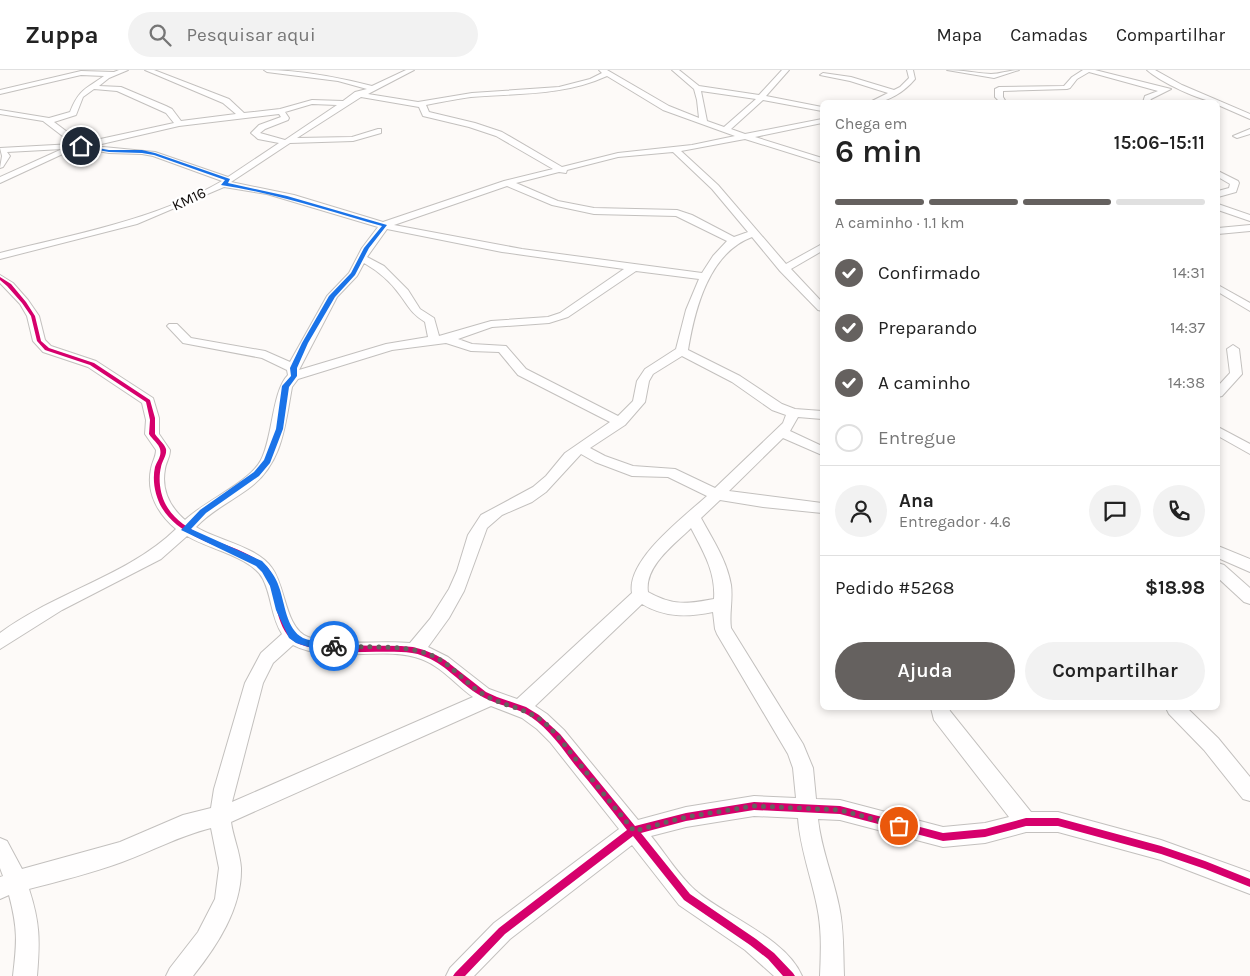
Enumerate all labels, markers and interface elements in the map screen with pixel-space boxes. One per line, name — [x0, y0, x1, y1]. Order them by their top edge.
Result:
search box — [128, 12, 478, 57]
text: Zuppa — [25, 21, 98, 49]
icon: search — [146, 21, 174, 49]
text: Pesquisar aqui — [186, 24, 316, 46]
text: Mapa — [937, 24, 982, 46]
text: Camadas — [1010, 24, 1088, 46]
text: Compartilhar — [1116, 24, 1225, 46]
text: Chega em — [835, 114, 908, 133]
pin — [60, 125, 102, 167]
icon: home — [67, 132, 95, 160]
text: 15:06–15:11 — [1114, 132, 1205, 154]
text: 6 min — [835, 133, 922, 170]
street label: KM16 — [169, 183, 209, 215]
text: A caminho · 1.1 km — [835, 213, 965, 232]
icon: check — [835, 259, 863, 287]
text: Confirmado — [878, 262, 980, 284]
text: 14:31 — [1172, 263, 1205, 282]
icon: check — [835, 314, 863, 342]
text: Preparando — [878, 317, 977, 339]
text: 14:37 — [1170, 318, 1205, 337]
icon: check — [835, 369, 863, 397]
text: A caminho — [878, 372, 970, 394]
text: 14:38 — [1168, 373, 1205, 392]
text: Entregue — [878, 427, 956, 449]
button: person — [835, 485, 887, 537]
button: chat — [1089, 485, 1141, 537]
button: phone — [1153, 485, 1205, 537]
text: Ana — [899, 490, 934, 512]
text: Entregador · 4.6 — [899, 512, 1011, 531]
text: Pedido #5268 — [835, 577, 955, 599]
text: $18.98 — [1145, 577, 1205, 599]
courier — [309, 621, 359, 671]
icon: bike — [320, 632, 348, 660]
button: Ajuda — [835, 642, 1015, 700]
button: Compartilhar — [1025, 642, 1205, 700]
pin — [878, 805, 920, 847]
icon: bag — [885, 812, 913, 840]

